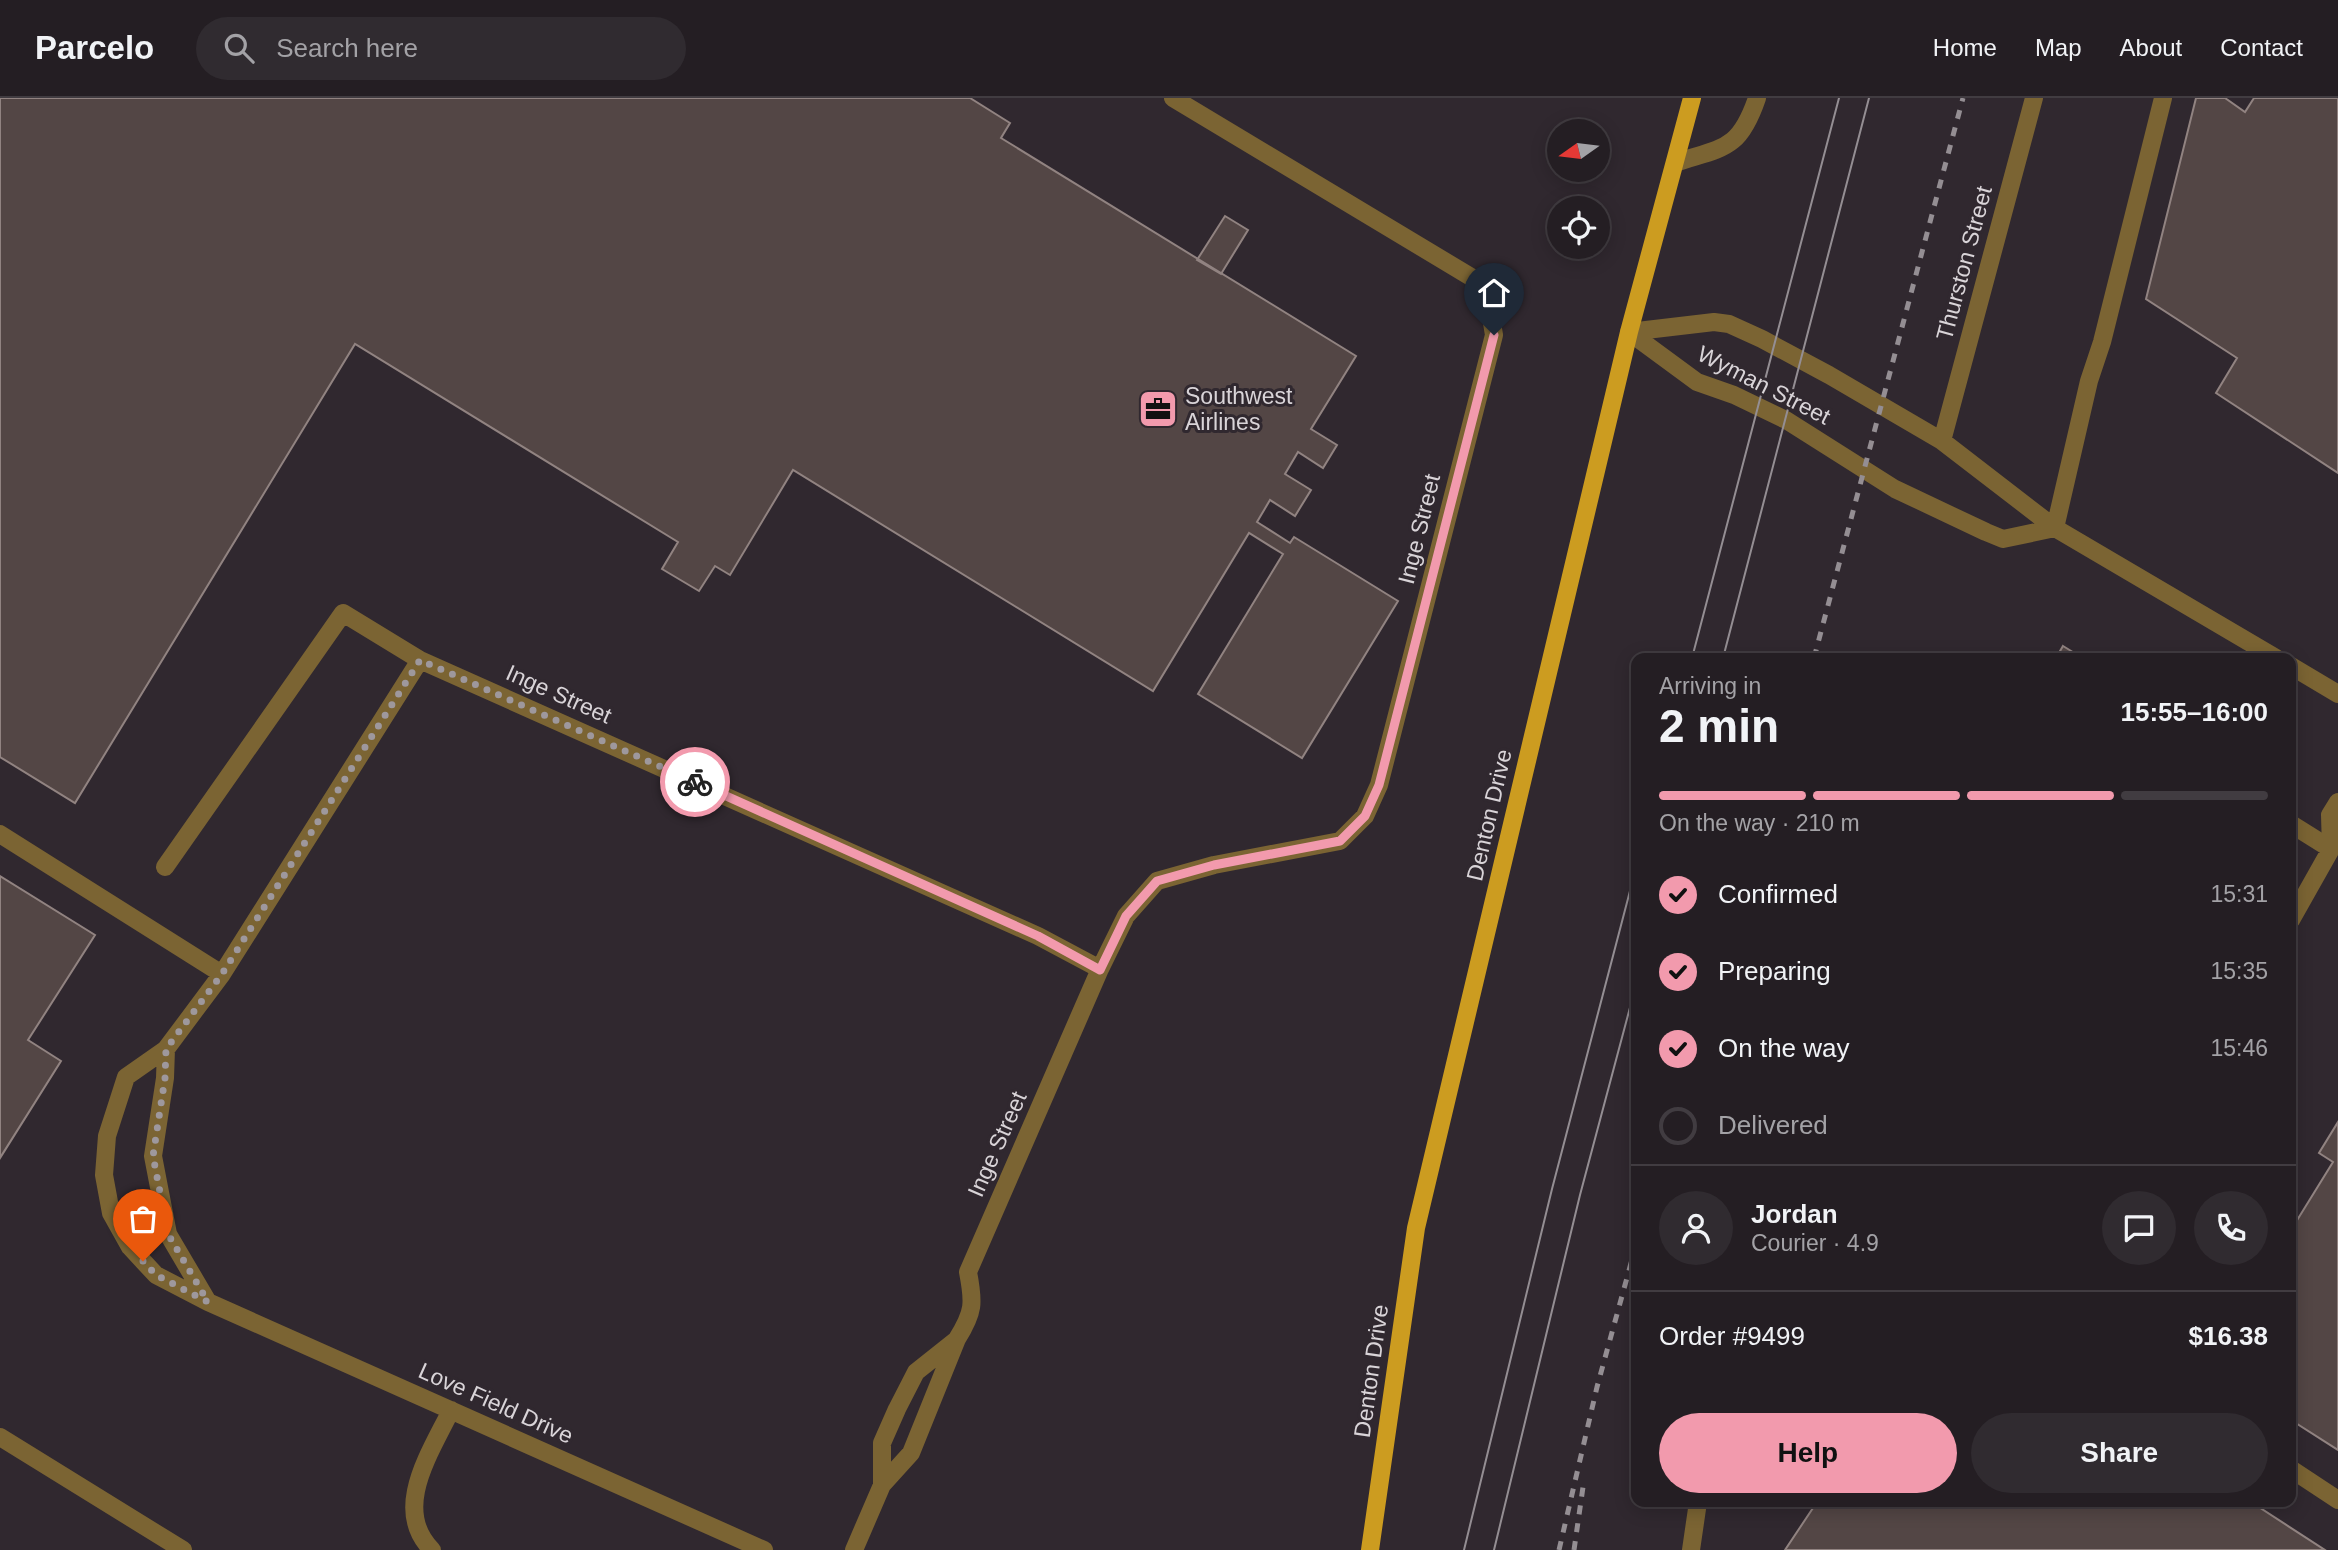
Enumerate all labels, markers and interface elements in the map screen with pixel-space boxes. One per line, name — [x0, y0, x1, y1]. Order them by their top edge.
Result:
search box — [196, 17, 686, 80]
text: Parcelo — [35, 29, 154, 66]
icon: search — [220, 29, 258, 67]
text: Search here — [276, 33, 418, 63]
text: Home — [1933, 34, 1997, 61]
text: Map — [2035, 34, 2082, 61]
text: About — [2120, 34, 2182, 61]
text: Contact — [2220, 34, 2303, 61]
north arrow — [1547, 119, 1610, 182]
map controls — [1547, 119, 1610, 259]
street label: Thurston Street — [1931, 182, 1997, 343]
button: locate — [1547, 196, 1610, 259]
pin — [1464, 263, 1524, 335]
icon: home — [1475, 274, 1513, 312]
street label: Wyman Street — [1693, 340, 1835, 430]
place label: Southwest Airlines — [1185, 383, 1293, 435]
office icon: Southwest Airlines — [1137, 388, 1179, 430]
street label: Inge Street — [1393, 471, 1445, 587]
street label: Inge Street — [502, 659, 616, 729]
text: Arriving in — [1659, 673, 1761, 699]
text: 15:55–16:00 — [2121, 697, 2268, 727]
text: 2 min — [1659, 700, 1779, 752]
courier — [660, 747, 730, 817]
street label: Denton Drive — [1461, 747, 1517, 883]
icon: bike — [676, 763, 714, 801]
text: On the way · 210 m — [1659, 810, 1860, 836]
icon: check — [1659, 876, 1697, 914]
text: Confirmed — [1718, 879, 1838, 909]
text: 15:31 — [2210, 881, 2268, 907]
icon: check — [1659, 953, 1697, 991]
text: Preparing — [1718, 956, 1831, 986]
text: 15:35 — [2210, 958, 2268, 984]
icon: check — [1659, 1030, 1697, 1068]
text: On the way — [1718, 1033, 1850, 1063]
text: 15:46 — [2210, 1035, 2268, 1061]
street label: Inge Street — [962, 1087, 1032, 1201]
text: Delivered — [1718, 1110, 1828, 1140]
pin — [113, 1189, 173, 1261]
button: person — [1659, 1191, 1733, 1265]
button: chat — [2102, 1191, 2176, 1265]
button: phone — [2194, 1191, 2268, 1265]
text: Jordan — [1751, 1199, 1838, 1229]
icon: bag — [124, 1200, 162, 1238]
text: Courier · 4.9 — [1751, 1230, 1879, 1256]
street label: Denton Drive — [1349, 1303, 1393, 1439]
text: Order #9499 — [1659, 1321, 1805, 1351]
text: $16.38 — [2188, 1321, 2268, 1351]
street label: Love Field Drive — [415, 1357, 577, 1449]
button: Help — [1659, 1413, 1957, 1493]
button: Share — [1971, 1413, 2268, 1493]

